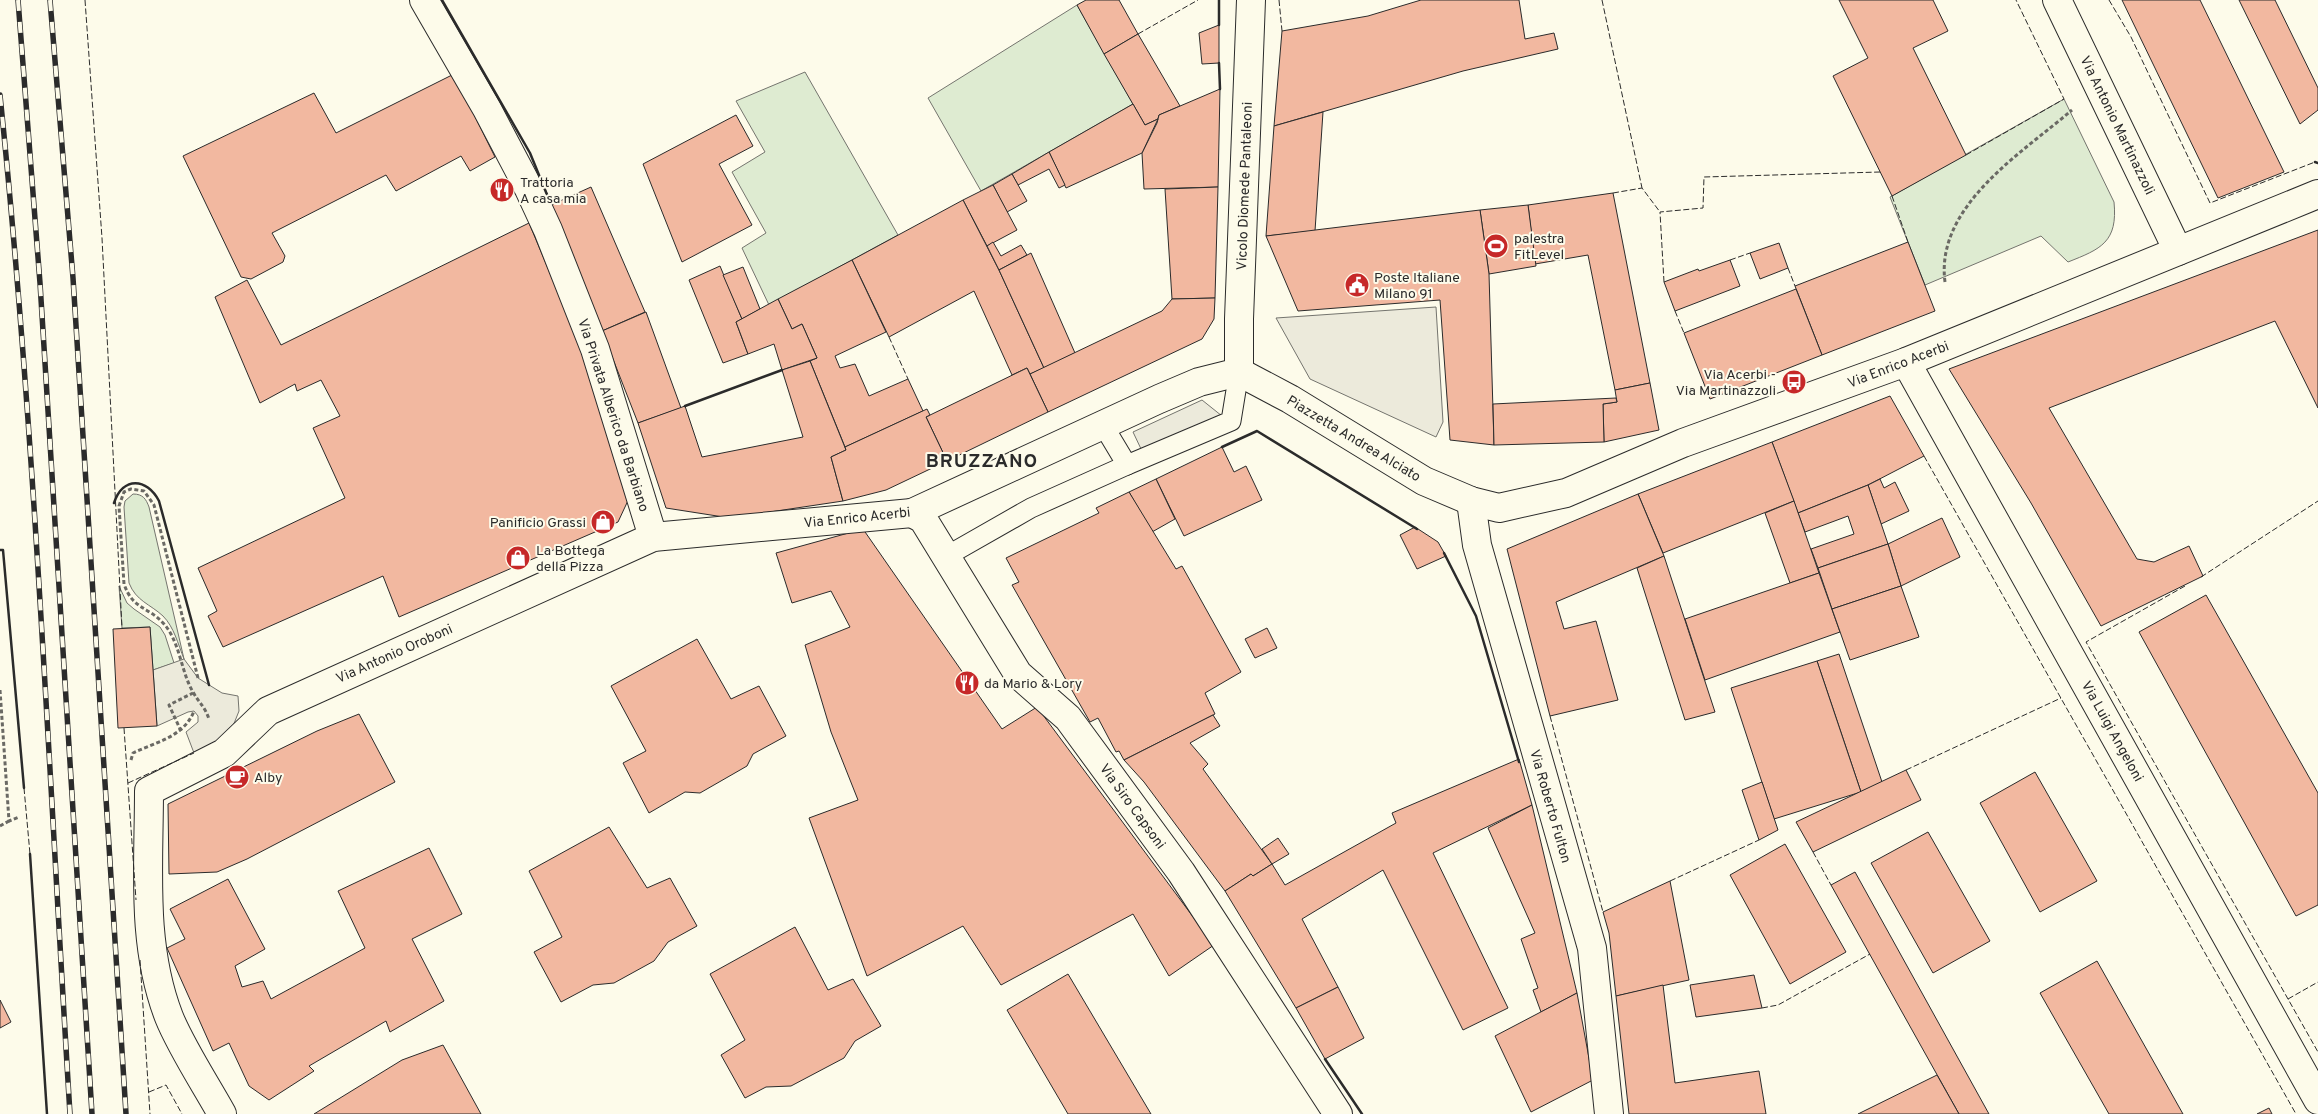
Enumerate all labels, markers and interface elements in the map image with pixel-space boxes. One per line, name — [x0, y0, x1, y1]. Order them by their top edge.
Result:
street label: Via Antonio Martinazzoli — [2076, 53, 2158, 198]
street label: Vicolo Diomede Pantaleoni — [1234, 101, 1257, 271]
place label: Trattoria A casa mia — [520, 175, 586, 208]
restaurant icon: Trattoria A casa mia — [489, 177, 515, 203]
place label: palestra FitLevel — [1514, 231, 1564, 264]
sports icon: palestra FitLevel — [1483, 233, 1509, 259]
place label: Poste Italiane Milano 91 — [1374, 270, 1460, 303]
public building icon: Poste Italiane Milano 91 — [1344, 272, 1370, 298]
street label: Via Privata Alberico da Barbiano — [573, 317, 652, 514]
street label: Via Enrico Acerbi — [1845, 338, 1952, 393]
place label: Via Acerbi - Via Martinazzoli — [1676, 367, 1776, 400]
bus stop icon: Via Acerbi - Via Martinazzoli — [1781, 369, 1807, 395]
street label: Piazzetta Andrea Alciato — [1283, 392, 1424, 486]
district label: BRUZZANO — [926, 450, 1038, 474]
street label: Via Enrico Acerbi — [803, 504, 911, 533]
shop icon: Panificio Grassi — [590, 509, 616, 535]
place label: Panificio Grassi — [490, 515, 586, 532]
place label: La Bottega della Pizza — [536, 543, 605, 576]
shop icon: La Bottega della Pizza — [505, 545, 531, 571]
street label: Via Antonio Oroboni — [334, 621, 456, 688]
restaurant icon: da Mario & Lory — [954, 670, 980, 696]
place label: da Mario & Lory — [984, 676, 1082, 693]
street label: Via Luigi Angeloni — [2077, 678, 2146, 785]
street label: Via Roberto Fulton — [1525, 748, 1574, 865]
street label: Via Siro Capsoni — [1095, 761, 1168, 853]
cafe icon: Alby — [224, 764, 250, 790]
place label: Alby — [254, 770, 282, 787]

